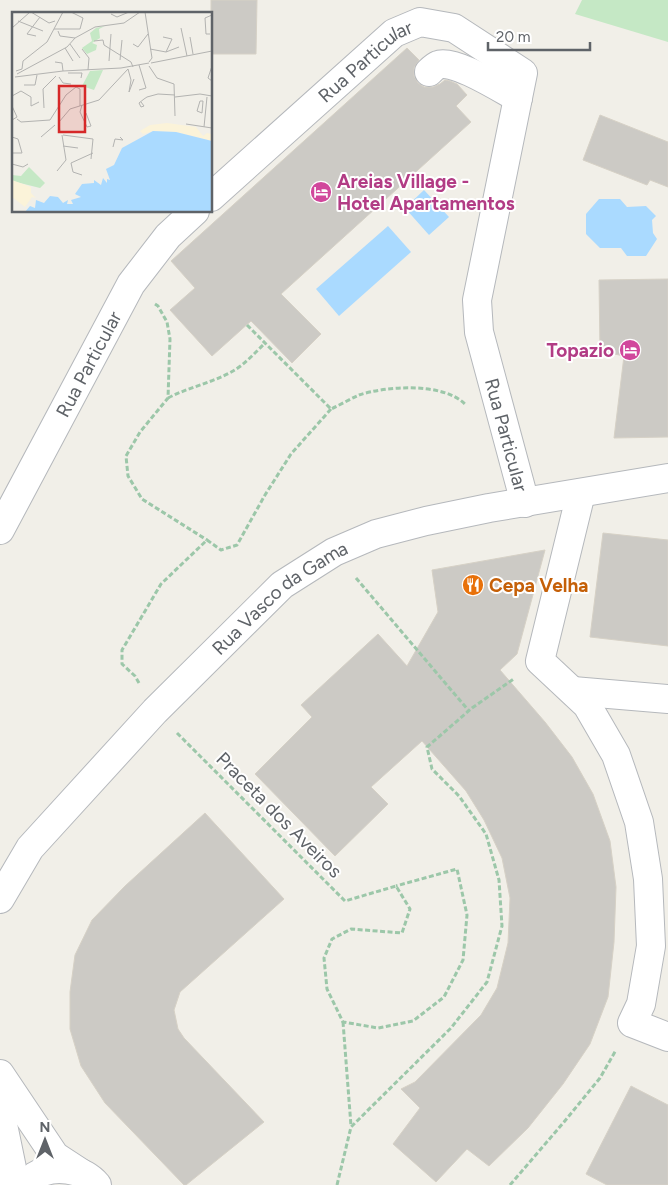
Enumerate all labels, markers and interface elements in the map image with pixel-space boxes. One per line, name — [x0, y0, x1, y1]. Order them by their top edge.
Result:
inset map — [12, 12, 212, 212]
street label: Rua Particular — [313, 15, 416, 107]
scale bar — [488, 20, 590, 52]
text: 20 m — [496, 28, 530, 46]
place label: Areias Village - Hotel Apartamentos — [337, 170, 515, 215]
hotel icon: Areias Village - Hotel Apartamentos — [309, 180, 333, 204]
street label: Rua Particular — [51, 307, 126, 421]
hotel icon: Topazio — [618, 338, 642, 362]
place label: Topazio — [546, 339, 614, 362]
street label: Rua Particular — [480, 375, 533, 495]
street label: Rua Vasco da Gama — [207, 536, 351, 660]
restaurant icon: Cepa Velha — [461, 573, 485, 597]
place label: Cepa Velha — [489, 574, 588, 597]
street label: Praceta dos Aveiros — [211, 747, 347, 883]
north arrow — [20, 1115, 70, 1165]
text: N — [40, 1119, 50, 1136]

